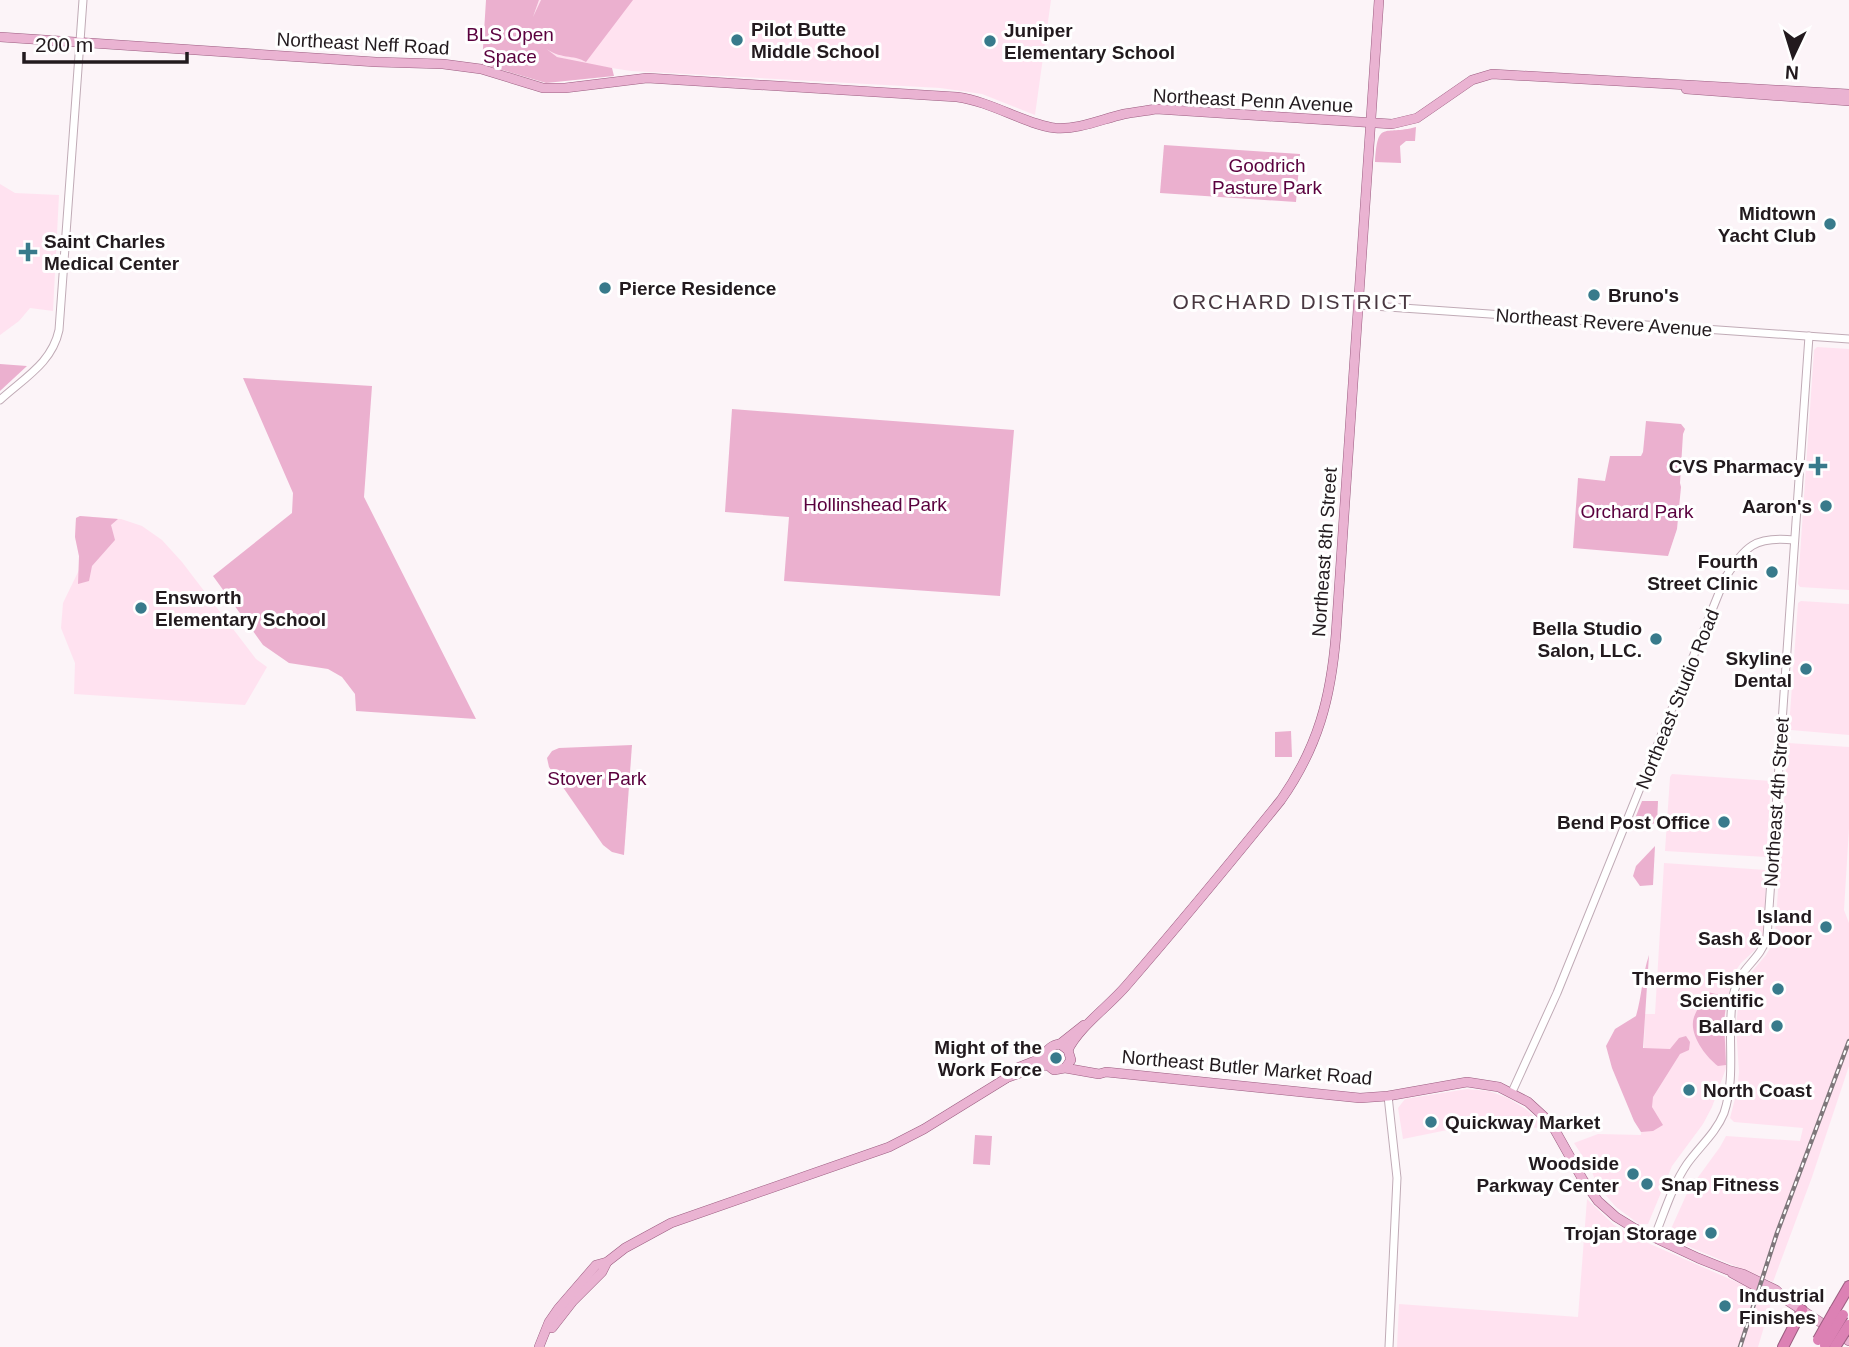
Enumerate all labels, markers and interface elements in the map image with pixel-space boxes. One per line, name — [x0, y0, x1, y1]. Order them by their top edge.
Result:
place label: Pilot Butte Middle School — [751, 19, 880, 62]
place label: Juniper Elementary School — [1004, 20, 1175, 63]
scale bar — [24, 21, 187, 65]
north arrow — [1758, 21, 1828, 91]
park label: BLS Open Space — [466, 24, 554, 67]
street label: Northeast Neff Road — [276, 28, 450, 59]
marker: Pilot Butte Middle School — [729, 32, 745, 48]
text: 200 m — [35, 33, 93, 56]
marker: Juniper Elementary School — [982, 33, 998, 49]
text: N — [1784, 62, 1799, 83]
street label: Northeast Penn Avenue — [1152, 85, 1354, 116]
park label: Goodrich Pasture Park — [1212, 155, 1322, 198]
place label: Midtown Yacht Club — [1718, 203, 1816, 246]
marker: Midtown Yacht Club — [1822, 216, 1838, 232]
place label: Saint Charles Medical Center — [44, 231, 180, 274]
marker: Saint Charles Medical Center — [18, 242, 38, 262]
place label: Pierce Residence — [619, 278, 776, 299]
marker: Pierce Residence — [597, 280, 613, 296]
place label: Bruno's — [1608, 285, 1679, 306]
marker: Bruno's — [1586, 287, 1602, 303]
district label: ORCHARD DISTRICT — [1173, 290, 1413, 313]
street label: Northeast Revere Avenue — [1495, 304, 1713, 341]
place label: CVS Pharmacy — [1669, 456, 1804, 477]
marker: CVS Pharmacy — [1810, 458, 1826, 474]
street label: Northeast 8th Street — [1308, 466, 1341, 638]
park label: Hollinshead Park — [803, 494, 947, 515]
place label: Aaron's — [1742, 496, 1812, 517]
marker: Aaron's — [1818, 498, 1834, 514]
park label: Orchard Park — [1581, 501, 1694, 522]
place label: Fourth Street Clinic — [1647, 551, 1758, 594]
marker: Fourth Street Clinic — [1764, 564, 1780, 580]
place label: Ensworth Elementary School — [155, 587, 326, 630]
marker: Ensworth Elementary School — [133, 600, 149, 616]
street label: Northeast Studio Road — [1632, 606, 1723, 792]
place label: Bella Studio Salon, LLC. — [1532, 618, 1642, 661]
marker: Bella Studio Salon, LLC. — [1648, 631, 1664, 647]
place label: Skyline Dental — [1725, 648, 1792, 691]
marker: Skyline Dental — [1798, 661, 1814, 677]
street label: Northeast 4th Street — [1760, 716, 1793, 888]
park label: Stover Park — [547, 768, 647, 789]
place label: Bend Post Office — [1557, 812, 1710, 833]
marker: Bend Post Office — [1716, 814, 1732, 830]
place label: Island Sash & Door — [1698, 906, 1813, 949]
marker: Island Sash & Door — [1818, 919, 1834, 935]
place label: Thermo Fisher Scientific — [1632, 968, 1765, 1011]
marker: Thermo Fisher Scientific — [1770, 981, 1786, 997]
place label: Ballard — [1699, 1016, 1763, 1037]
marker: Ballard — [1769, 1018, 1785, 1034]
place label: Might of the Work Force — [934, 1037, 1042, 1080]
street label: Northeast Butler Market Road — [1121, 1046, 1373, 1089]
marker: Might of the Work Force — [1048, 1050, 1064, 1066]
place label: North Coast — [1703, 1080, 1812, 1101]
marker: North Coast — [1681, 1082, 1697, 1098]
place label: Quickway Market — [1445, 1112, 1601, 1133]
marker: Quickway Market — [1423, 1114, 1439, 1130]
place label: Woodside Parkway Center — [1476, 1153, 1620, 1196]
marker: Woodside Parkway Center — [1625, 1166, 1641, 1182]
place label: Snap Fitness — [1661, 1174, 1779, 1195]
marker: Snap Fitness — [1639, 1176, 1655, 1192]
place label: Trojan Storage — [1564, 1223, 1697, 1244]
marker: Trojan Storage — [1703, 1225, 1719, 1241]
place label: Industrial Finishes — [1739, 1285, 1825, 1328]
marker: Industrial Finishes — [1717, 1298, 1733, 1314]

